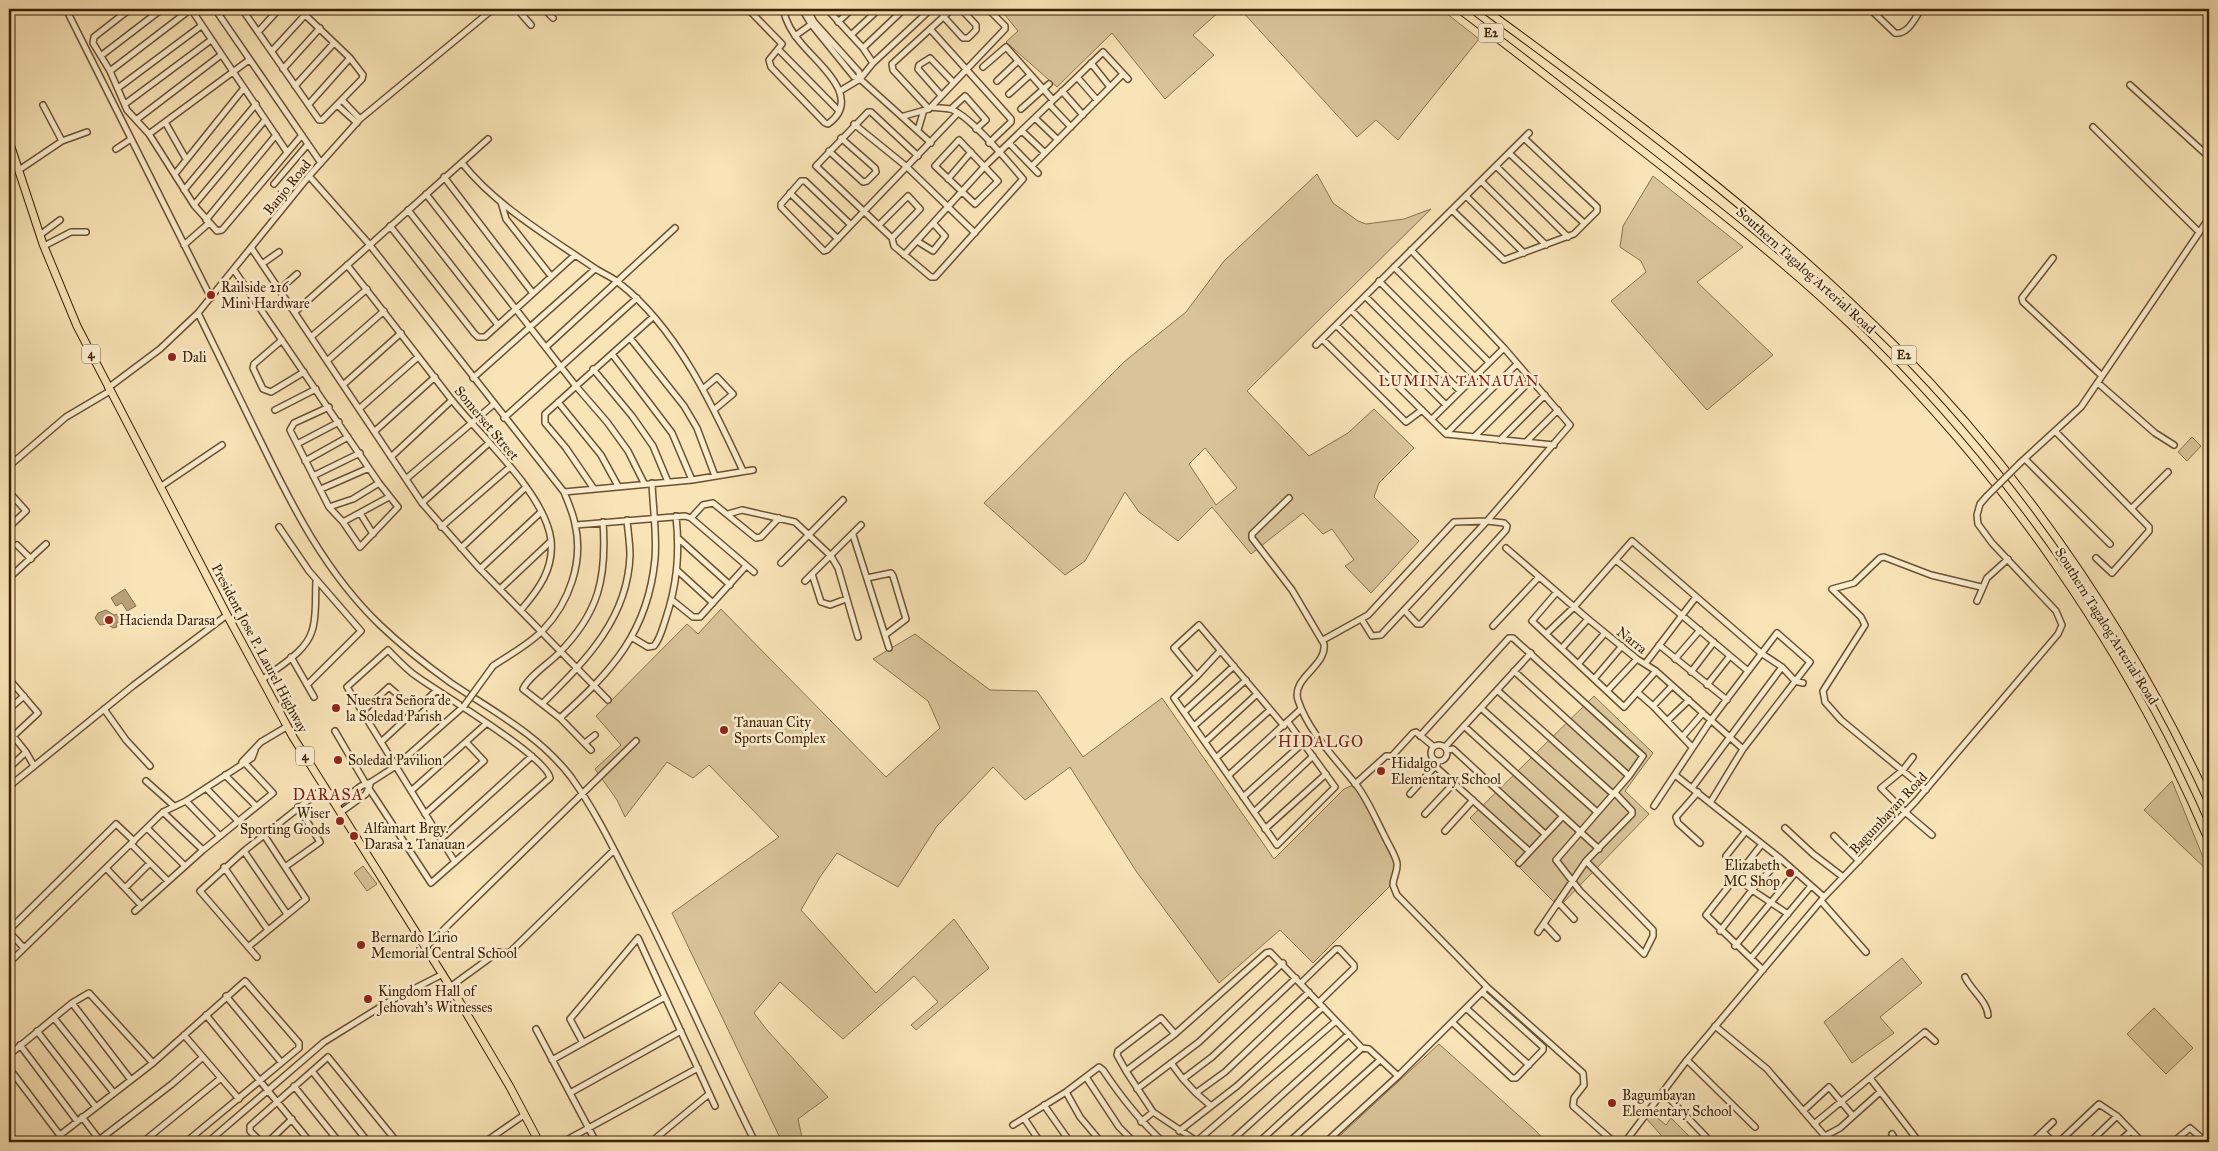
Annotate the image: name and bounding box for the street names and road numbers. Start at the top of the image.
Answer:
road number: E2 [1478,23,1504,42]
street label: Banjo Road [260,156,315,218]
street label: Southern Tagalog Arterial Road [1732,203,1879,337]
road number: 4 [82,344,100,364]
road number: E2 [1892,346,1916,364]
street label: Somerset Street [451,383,523,464]
street label: Southern Tagalog Arterial Road [2051,545,2162,708]
street label: President Jose P. Laurel Highway [207,561,312,737]
street label: Narra [1613,623,1650,658]
road number: 4 [296,746,314,766]
street label: Bagumbayan Road [1846,769,1931,858]

